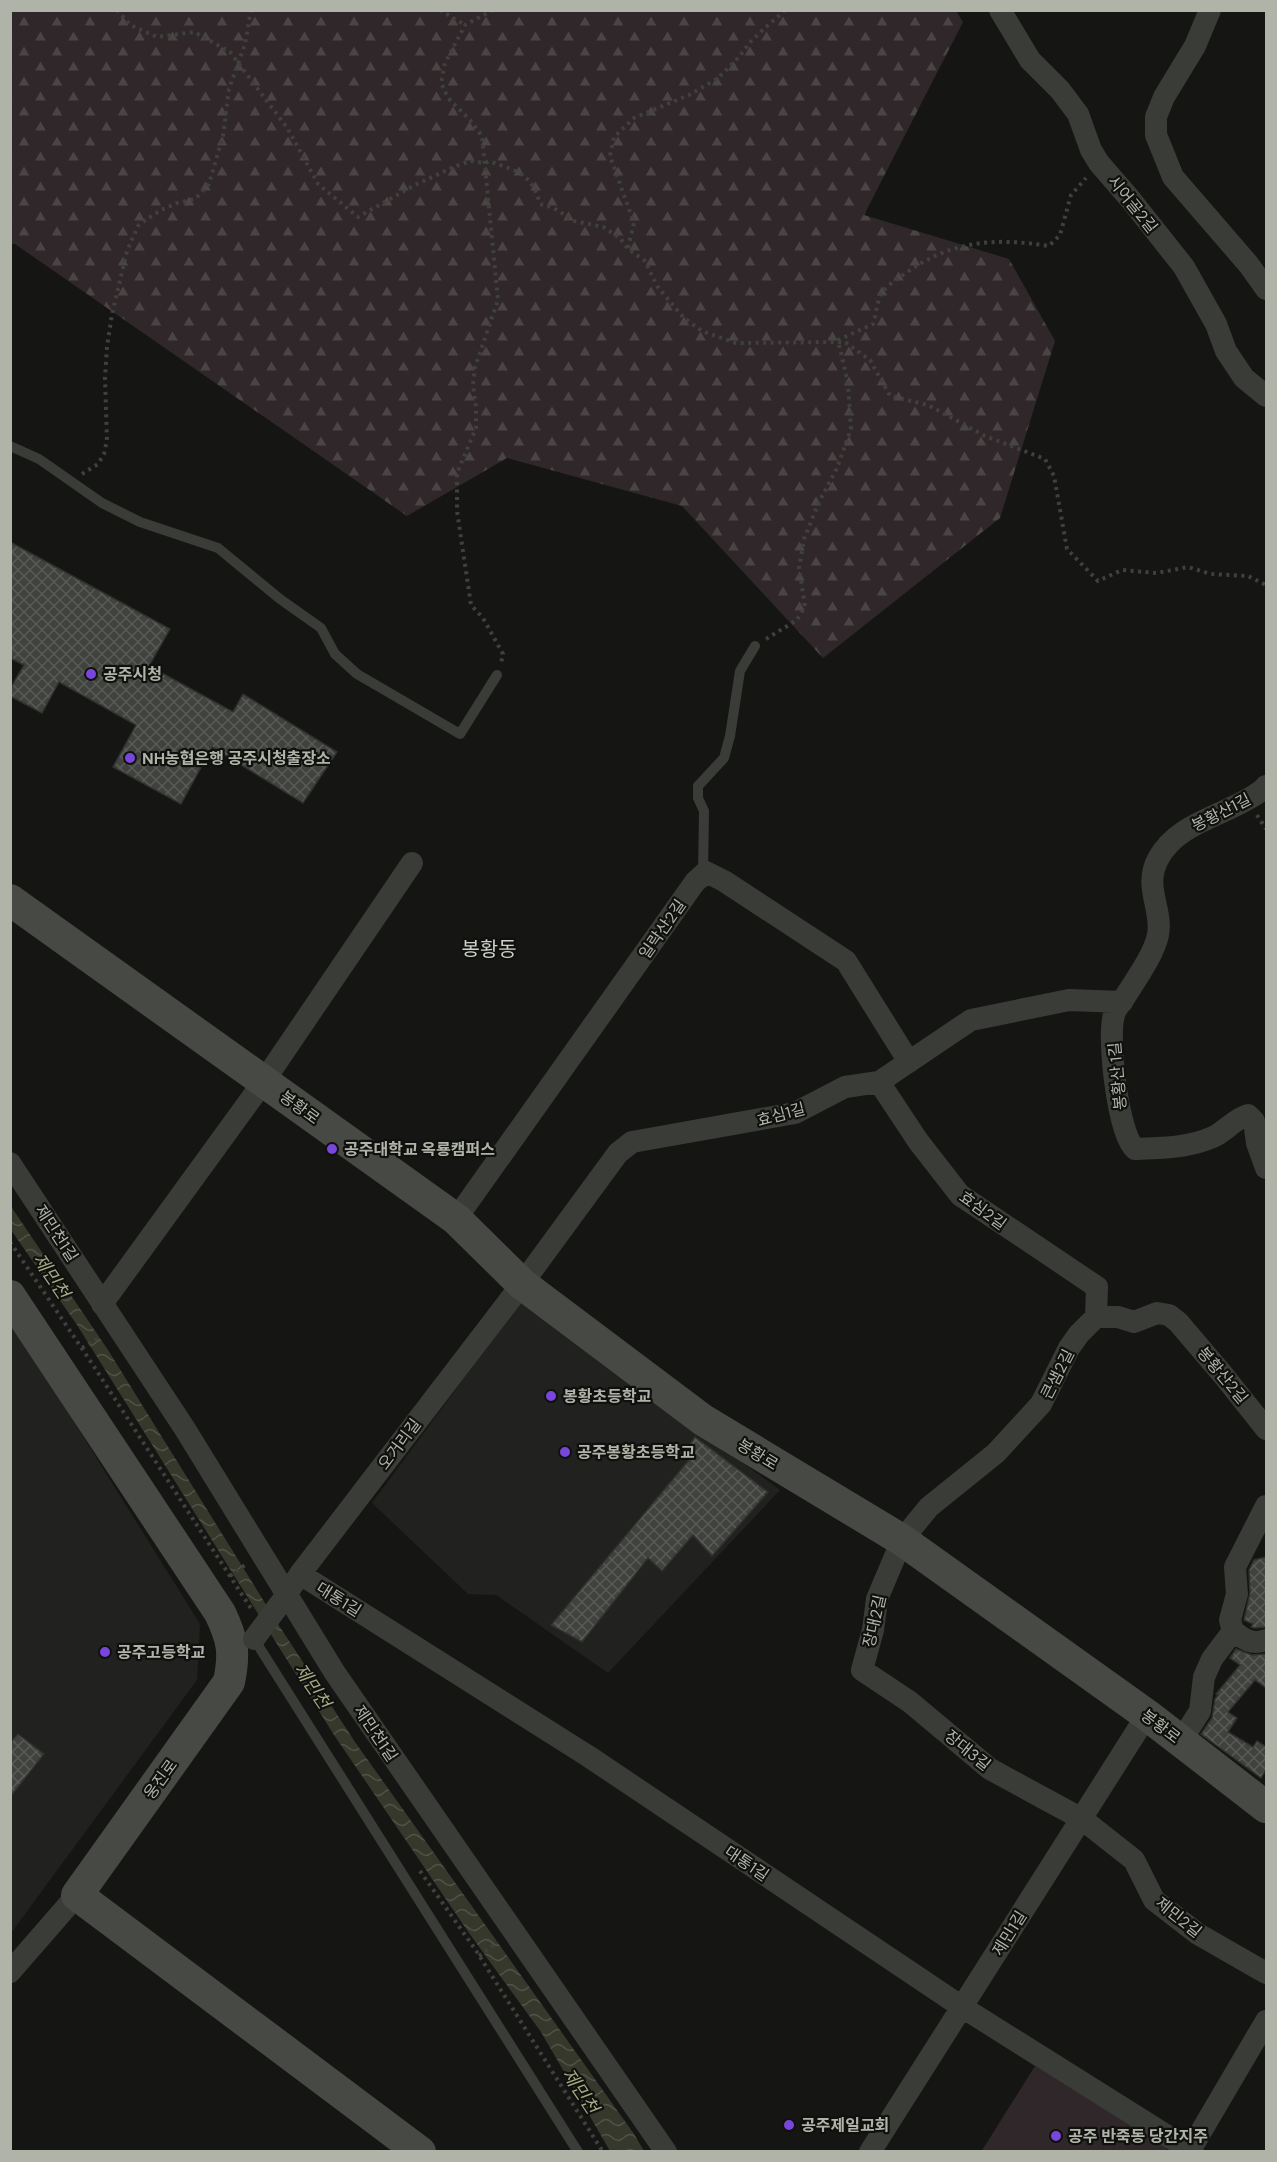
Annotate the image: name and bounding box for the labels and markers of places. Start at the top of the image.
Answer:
place label: 공주시청 [103,664,162,685]
marker: 공주시청 [84,667,98,681]
place label: NH농협은행 공주시청출장소 [142,748,331,769]
marker: NH농협은행 공주시청출장소 [123,751,137,765]
place label: 공주대학교 옥룡캠퍼스 [344,1139,495,1160]
marker: 공주대학교 옥룡캠퍼스 [325,1142,339,1156]
place label: 봉황초등학교 [563,1386,652,1407]
marker: 봉황초등학교 [544,1389,558,1403]
place label: 공주봉황초등학교 [577,1442,695,1463]
marker: 공주봉황초등학교 [558,1445,572,1459]
place label: 공주고등학교 [117,1642,206,1663]
marker: 공주고등학교 [98,1645,112,1659]
place label: 공주제일교회 [801,2115,889,2136]
marker: 공주제일교회 [782,2118,796,2132]
place label: 공주 반죽동 당간지주 [1068,2126,1208,2147]
marker: 공주 반죽동 당간지주 [1049,2129,1063,2143]

